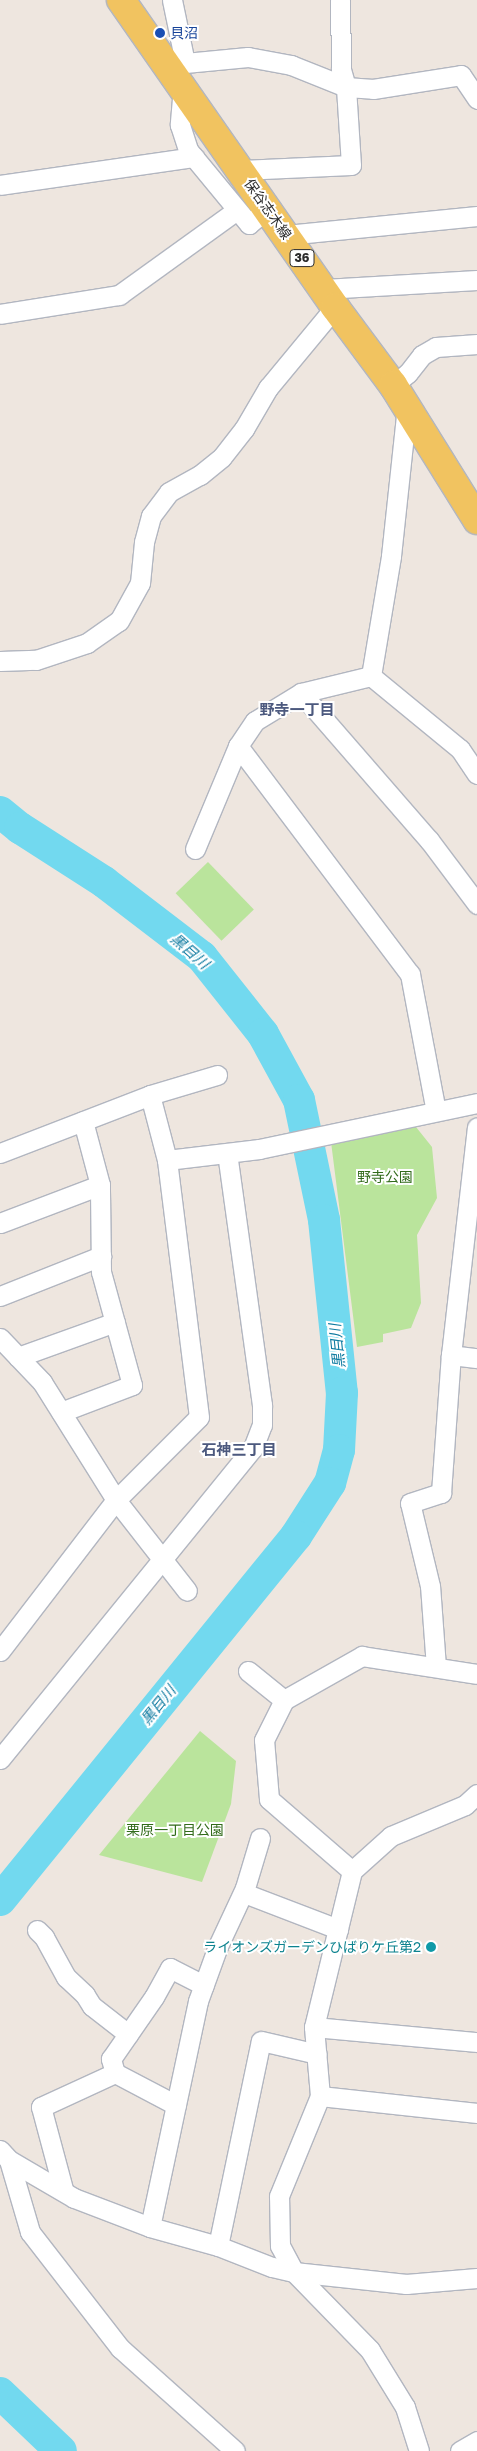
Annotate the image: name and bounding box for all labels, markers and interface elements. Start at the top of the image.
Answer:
place label: 貝沼 [170,25,198,41]
marker: 貝沼 [154,27,166,39]
street label: 保谷志木線 [241,176,295,242]
road number: 36 [290,248,314,268]
district label: 野寺一丁目 [260,701,334,719]
water label: 黒目川 [167,929,213,973]
park label: 野寺公園 [357,1169,413,1185]
water label: 黒目川 [326,1323,348,1369]
district label: 石神三丁目 [202,1441,276,1459]
water label: 黒目川 [137,1682,179,1728]
park label: 栗原一丁目公園 [126,1822,224,1838]
place label: ライオンズガーデンひばりケ丘第2 [203,1939,421,1955]
marker: ライオンズガーデンひばりケ丘第2 [425,1941,437,1953]

